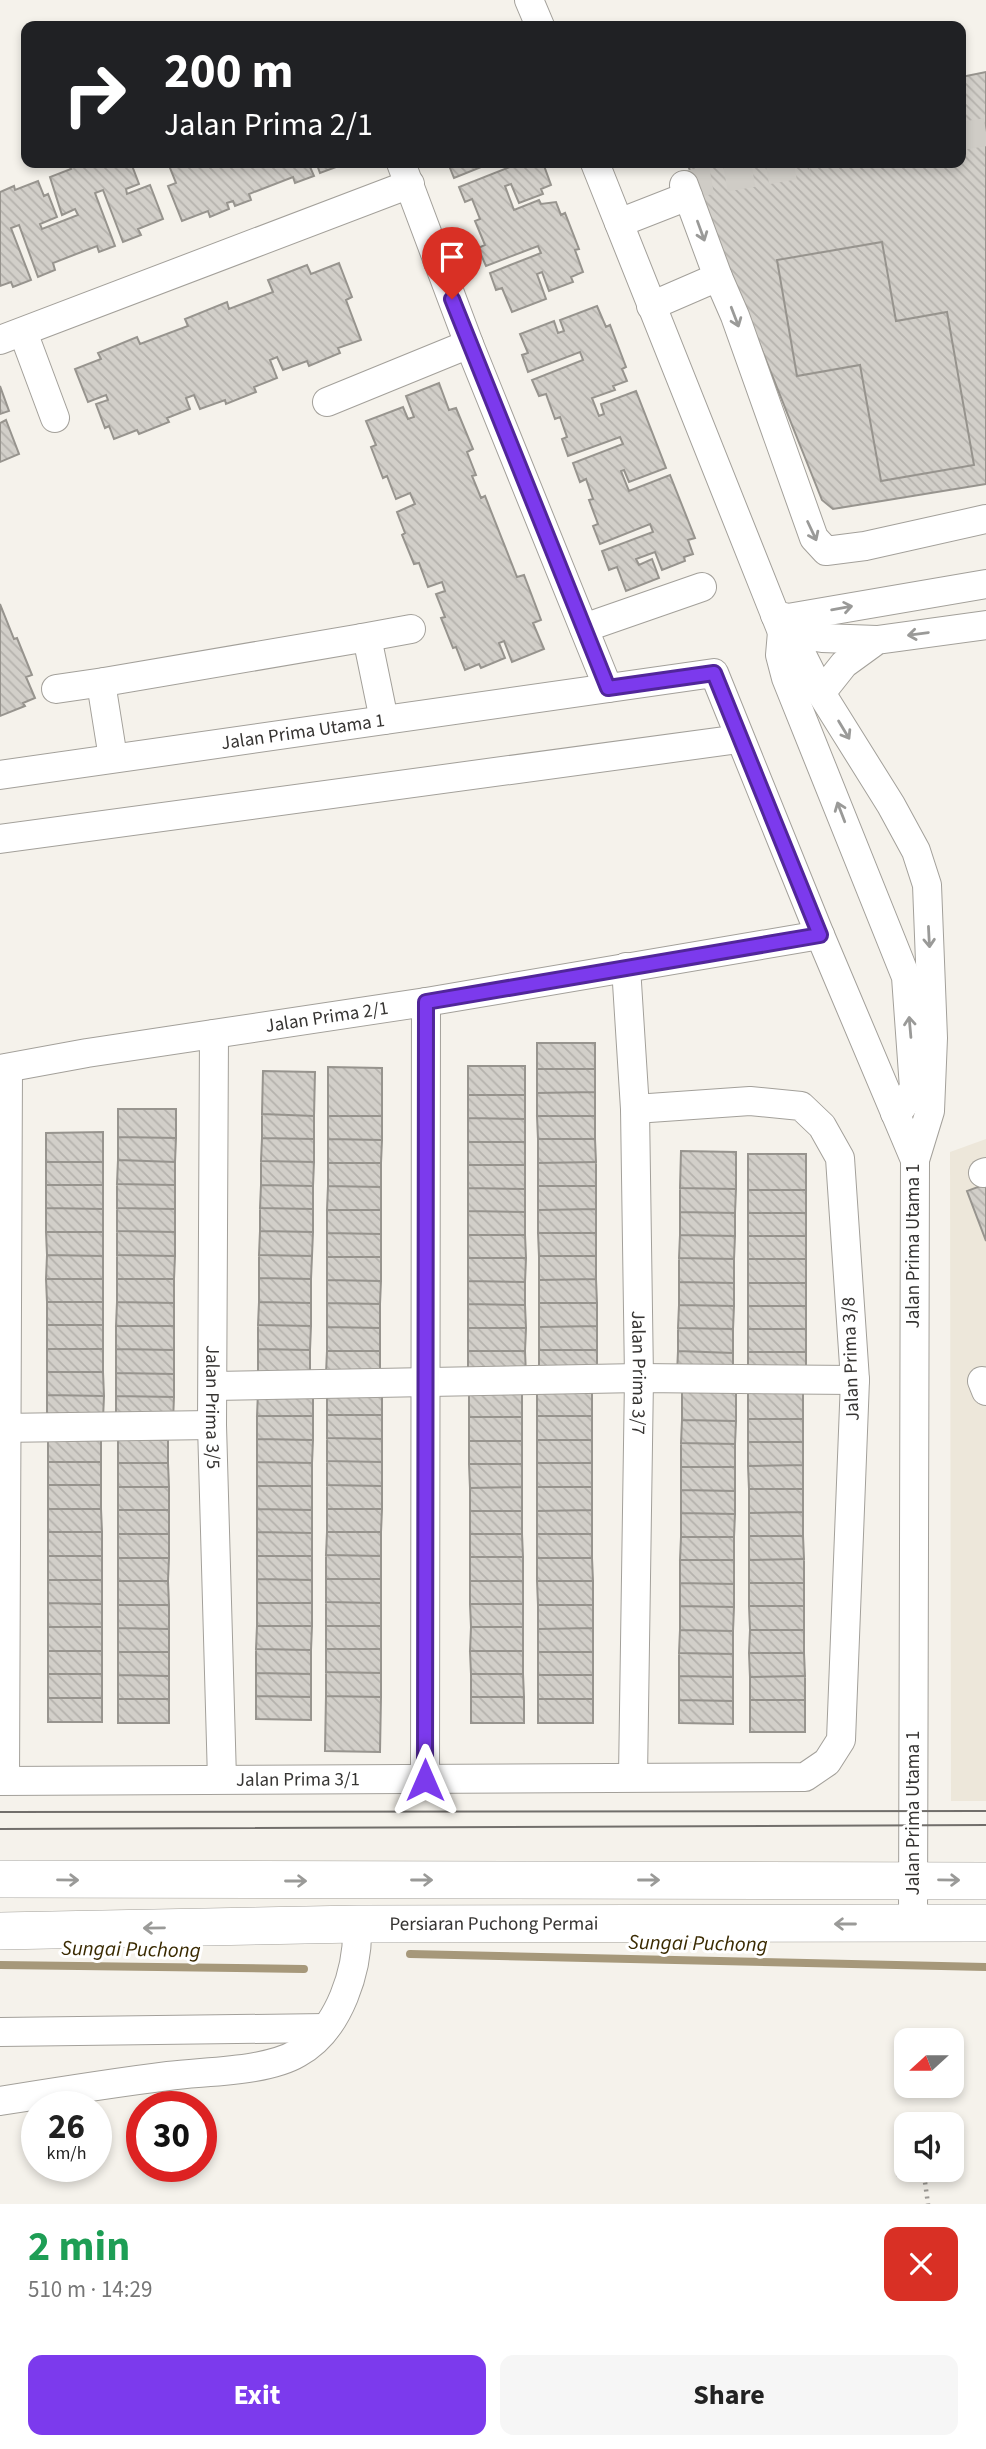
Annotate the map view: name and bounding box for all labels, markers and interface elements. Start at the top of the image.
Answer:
text: 200 m [164,37,293,107]
icon: right [49,49,140,140]
text: Jalan Prima 2/1 [164,102,373,148]
one-way arrow [696,219,708,241]
pin [422,227,482,299]
icon: arrive [433,238,471,276]
one-way arrow [730,306,742,328]
one-way arrow [806,520,819,541]
one-way arrow [830,601,853,614]
one-way arrow [908,628,930,641]
street label: Jalan Prima Utama 1 [219,707,387,757]
one-way arrow [838,720,852,740]
one-way arrow [833,802,846,824]
one-way arrow [922,925,935,948]
street label: Jalan Prima 2/1 [263,994,390,1039]
one-way arrow [903,1017,916,1039]
street label: Jalan Prima Utama 1 [900,1164,927,1328]
street label: Jalan Prima 3/8 [835,1297,867,1421]
street label: Jalan Prima 3/7 [624,1310,653,1435]
street label: Jalan Prima 3/5 [198,1345,227,1469]
street label: Jalan Prima Utama 1 [900,1731,927,1895]
position arrow [388,1743,462,1817]
street label: Jalan Prima 3/1 [236,1766,360,1793]
one-way arrow [56,1873,79,1887]
one-way arrow [410,1873,433,1887]
one-way arrow [638,1873,661,1887]
one-way arrow [284,1874,307,1888]
one-way arrow [937,1874,960,1887]
street label: Persiaran Puchong Permai [389,1910,598,1937]
one-way arrow [834,1917,857,1931]
one-way arrow [143,1921,166,1935]
water label: Sungai Puchong [628,1927,768,1959]
water label: Sungai Puchong [61,1933,201,1965]
north arrow [894,2028,964,2098]
map controls [894,2028,964,2182]
speed limit sign: 30 [126,2091,217,2182]
text: 26 [48,2102,85,2152]
button: sound [894,2112,964,2182]
text: km/h [47,2141,86,2166]
text: 2 min [28,2217,130,2277]
button: close [884,2227,958,2301]
text: 510 m · 14:29 [28,2273,152,2306]
button: Exit [28,2355,486,2435]
button: Share [500,2355,958,2435]

